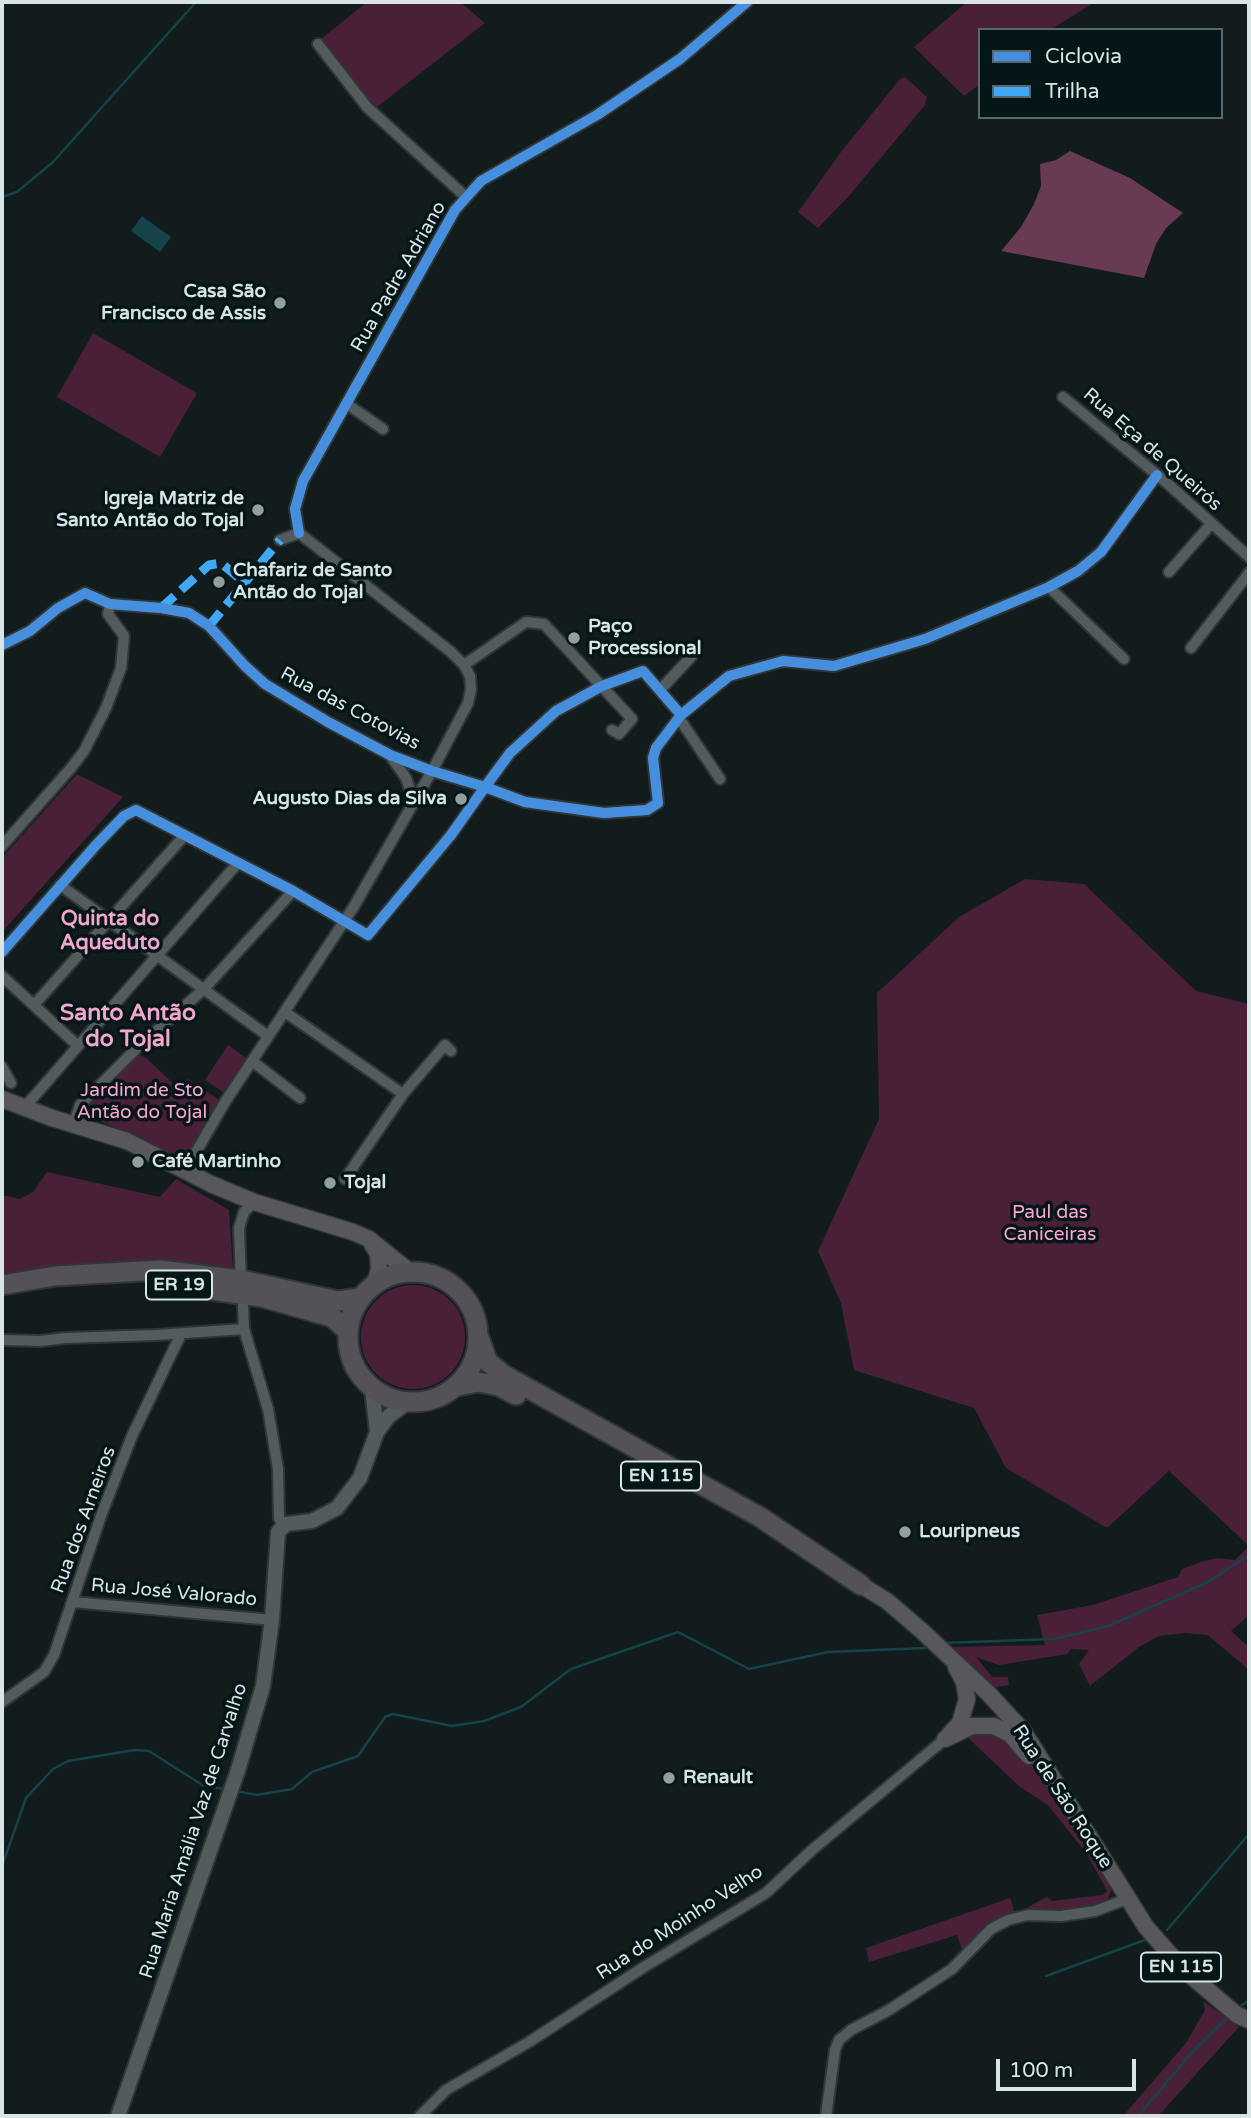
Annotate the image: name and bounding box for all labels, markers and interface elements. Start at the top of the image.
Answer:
legend [978,28,1223,119]
text: Ciclovia [1045,44,1122,69]
text: Trilha [1045,79,1100,104]
street label: Rua Padre Adriano [347,198,451,356]
place label: Casa São Francisco de Assis [101,281,266,325]
marker: Casa São Francisco de Assis [272,295,288,311]
street label: Rua Eça de Queirós [1078,384,1226,516]
place label: Igreja Matriz de Santo Antão do Tojal [56,488,244,532]
marker: Igreja Matriz de Santo Antão do Tojal [250,502,266,518]
place label: Chafariz de Santo Antão do Tojal [233,560,392,604]
marker: Chafariz de Santo Antão do Tojal [211,574,227,590]
place label: Paço Processional [588,616,701,660]
marker: Paço Processional [566,630,582,646]
street label: Rua das Cotovias [276,663,424,755]
place label: Augusto Dias da Silva [253,788,447,810]
marker: Augusto Dias da Silva [453,791,469,807]
district label: Quinta do Aqueduto [60,906,160,956]
district label: Santo Antão do Tojal [60,1000,196,1054]
park label: Jardim de Sto Antão do Tojal [77,1080,207,1124]
place label: Café Martinho [152,1151,281,1173]
marker: Café Martinho [130,1154,146,1170]
place label: Tojal [344,1172,386,1194]
marker: Tojal [322,1175,338,1191]
park label: Paul das Caniceiras [1004,1202,1096,1246]
road number: ER 19 [146,1270,212,1300]
street label: Rua dos Arneiros [47,1444,121,1596]
road number: EN 115 [621,1462,701,1490]
place label: Louripneus [919,1521,1020,1543]
marker: Louripneus [897,1524,913,1540]
street label: Rua José Valorado [90,1574,258,1612]
street label: Rua Maria Amália Vaz de Carvalho [135,1680,253,1982]
street label: Rua de São Roque [1007,1721,1117,1873]
place label: Renault [683,1767,753,1789]
marker: Renault [661,1770,677,1786]
street label: Rua do Moinho Velho [592,1861,768,1985]
road number: EN 115 [1141,1952,1221,1982]
scale bar [999,2044,1139,2088]
text: 100 m [1009,2058,1073,2083]

